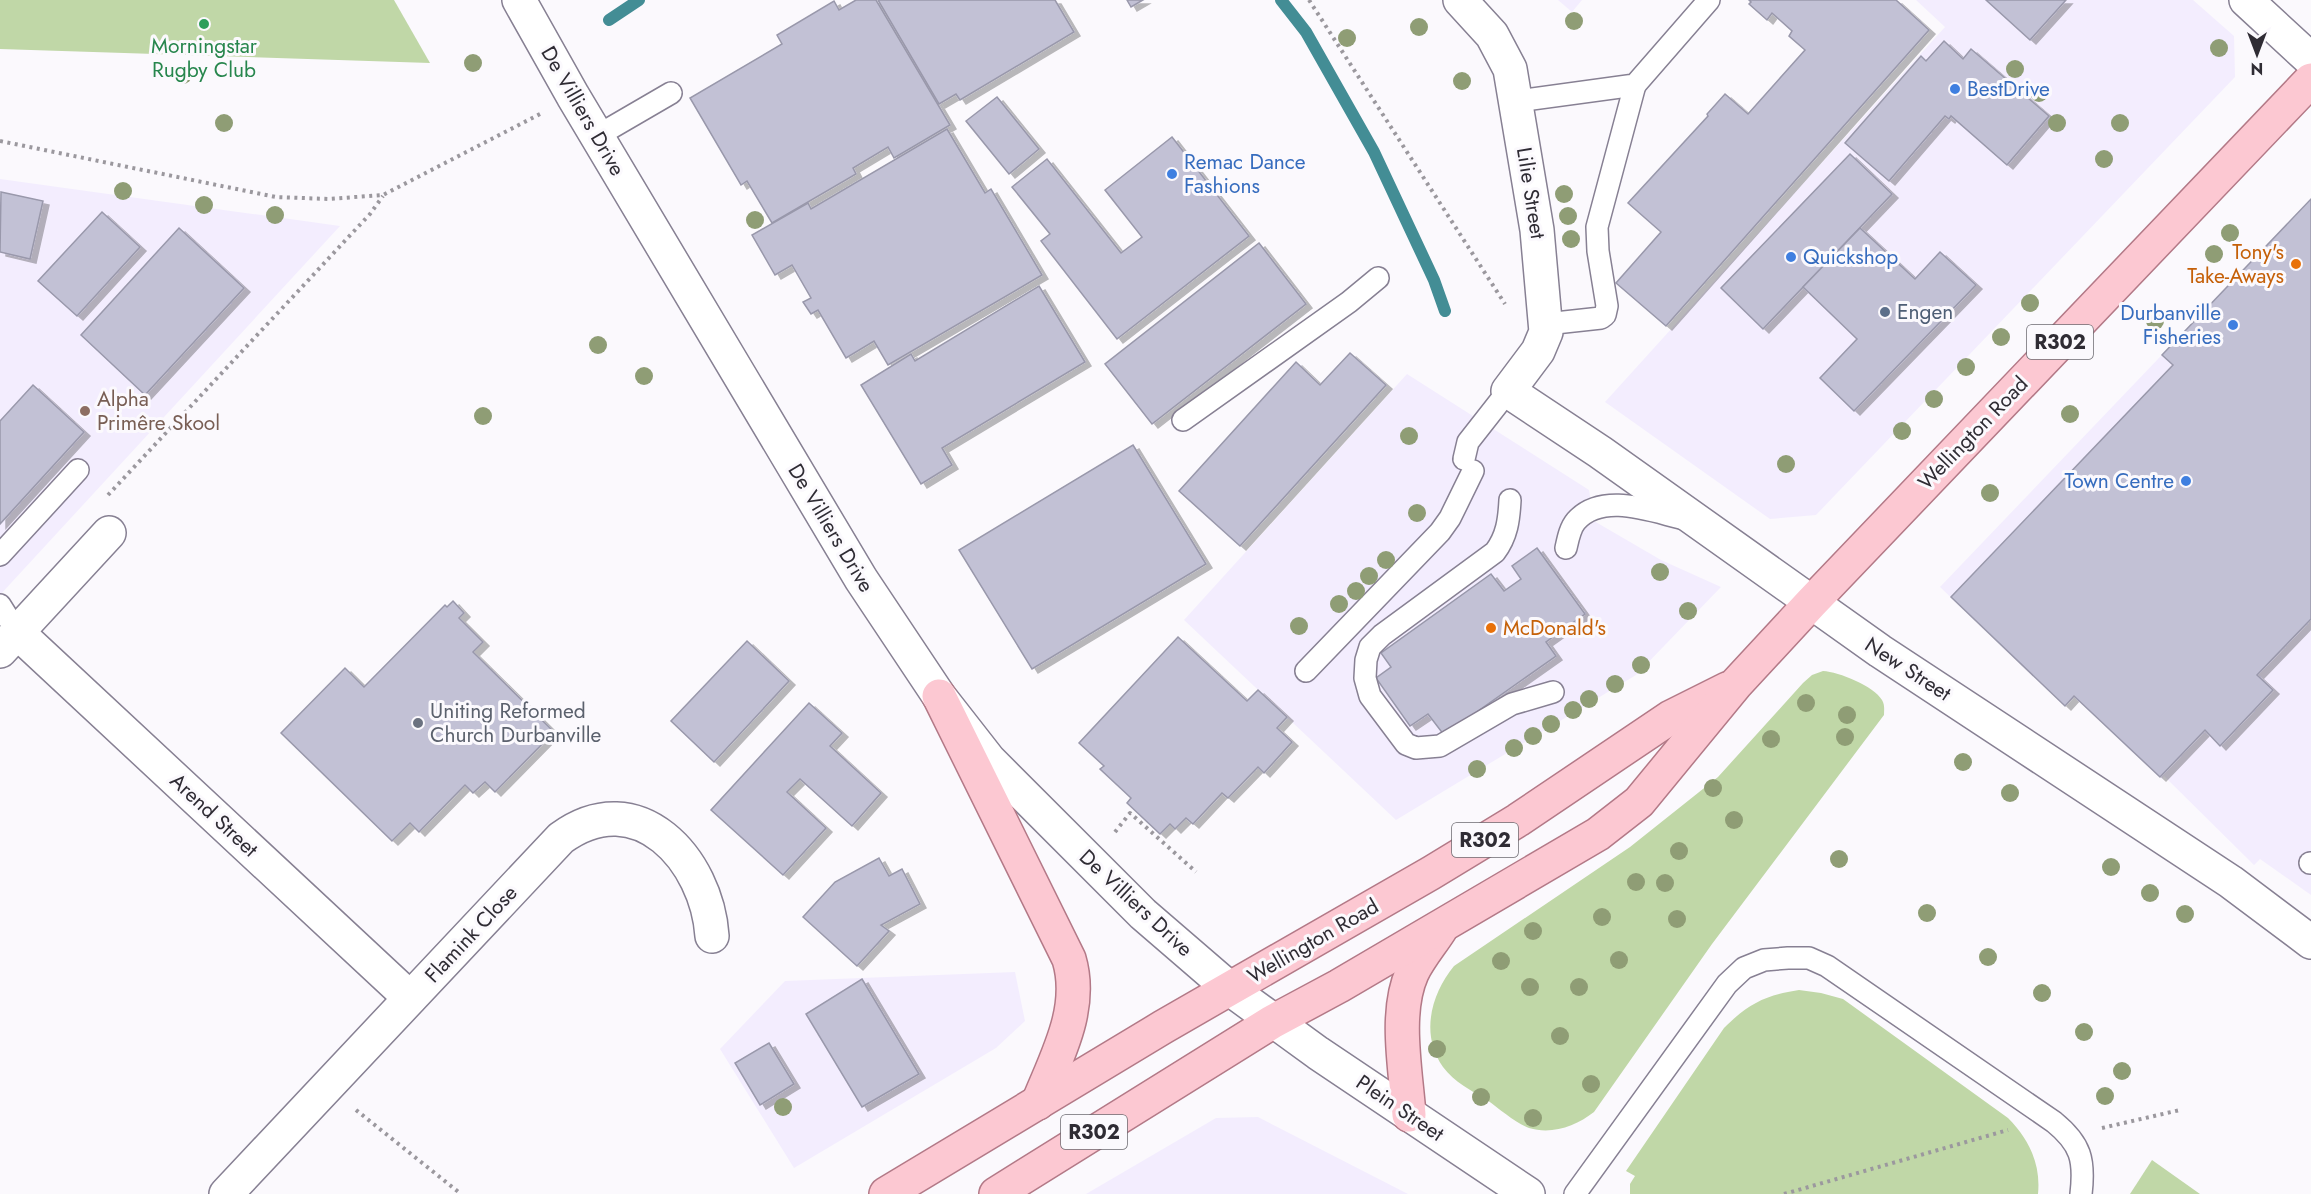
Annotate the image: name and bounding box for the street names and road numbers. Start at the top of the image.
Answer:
street label: De Villiers Drive [534,41,632,182]
street label: Lilie Street [1509,145,1553,241]
road number: R302 [2027,325,2093,359]
street label: Wellington Road [1911,370,2035,496]
street label: De Villiers Drive [781,458,881,598]
street label: New Street [1859,630,1957,708]
street label: Arend Street [163,766,265,864]
road number: R302 [1452,823,1518,857]
street label: De Villiers Drive [1073,842,1199,964]
street label: Flamink Close [418,878,524,989]
street label: Wellington Road [1242,891,1384,991]
street label: Plein Street [1350,1068,1450,1148]
road number: R302 [1061,1115,1127,1149]

